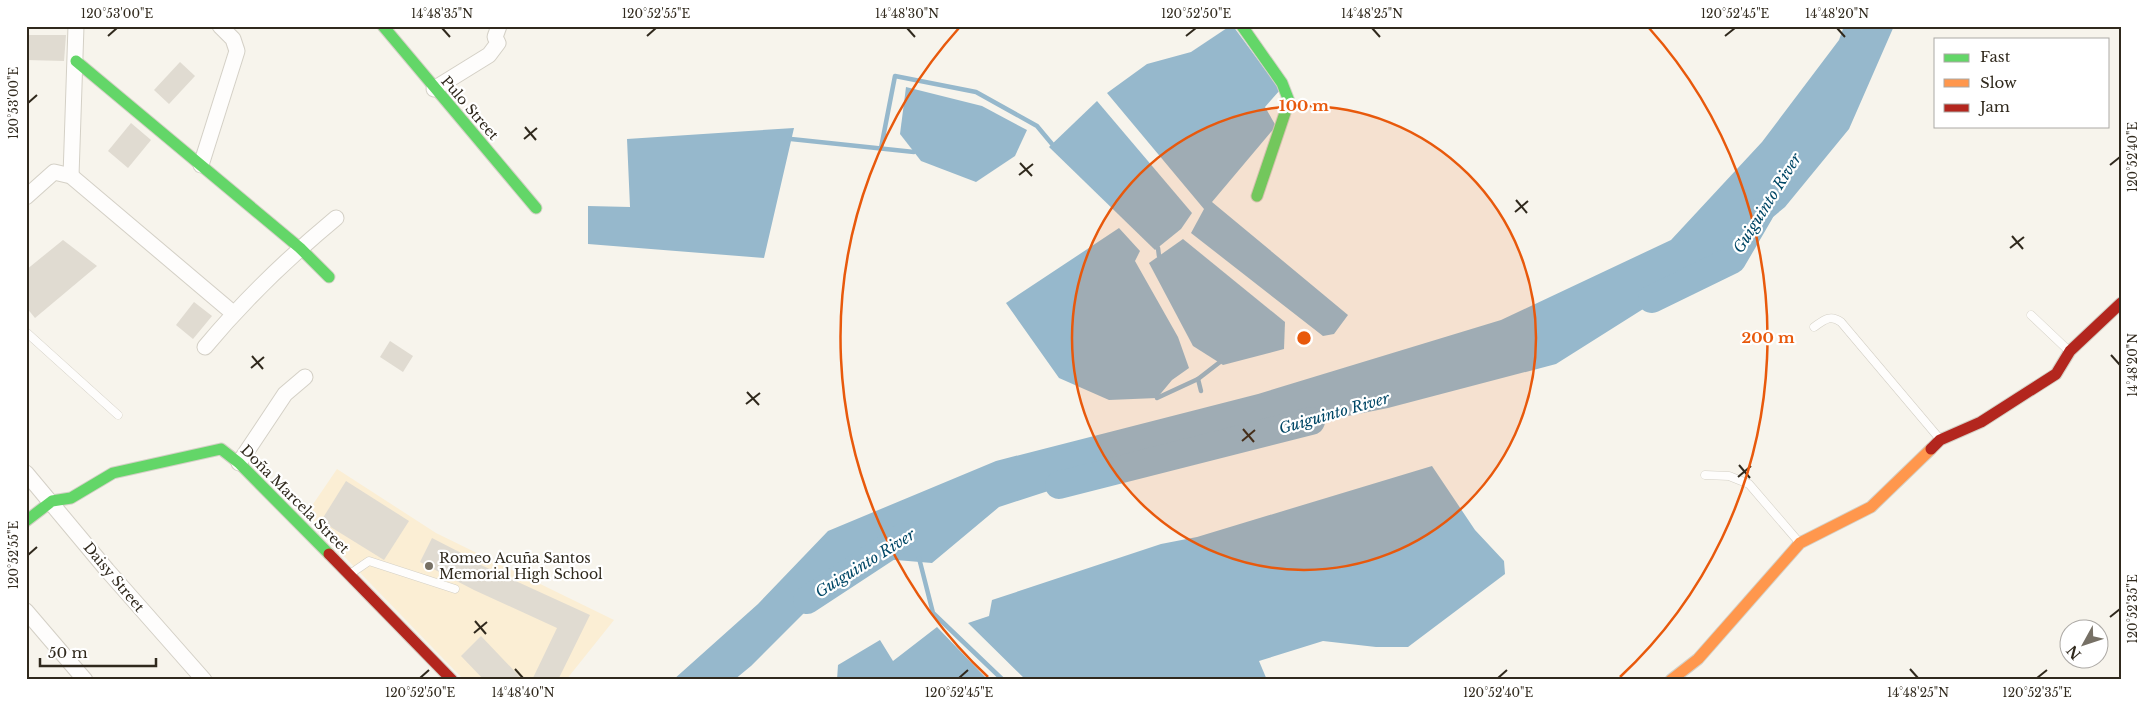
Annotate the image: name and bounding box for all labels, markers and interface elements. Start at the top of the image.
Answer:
text: 120°53'00"E [81,6,153,21]
text: 14°48'35"N [411,6,473,21]
text: 120°52'55"E [622,6,691,21]
text: 14°48'30"N [875,6,939,21]
text: 120°52'50"E [1161,6,1231,21]
text: 14°48'25"N [1341,6,1403,21]
text: 120°52'45"E [1701,6,1770,21]
text: 14°48'20"N [1805,6,1869,21]
legend [1934,38,2110,128]
text: Fast [1980,47,2011,66]
text: 120°53'00"E [6,67,21,139]
street label: Pulo Street [437,72,503,144]
text: Slow [1980,73,2017,92]
text: 100 m [1279,96,1329,115]
text: Jam [1978,97,2010,116]
text: 120°52'40"E [2125,122,2140,192]
water label: Guiguinto River [1729,149,1806,256]
text: 200 m [1742,328,1795,347]
centre of rings [1295,329,1313,347]
text: 14°48'20"N [2125,333,2140,397]
water label: Guiguinto River [1277,388,1393,438]
street label: Doña Marcela Street [237,441,354,558]
text: 120°52'55"E [6,520,21,589]
water label: Guiguinto River [812,524,919,601]
street label: Daisy Street [80,538,149,616]
place label: Romeo Acuña Santos Memorial High School [439,549,603,583]
marker: Romeo Acuña Santos Memorial High School [423,560,435,572]
text: 120°52'35"E [2125,574,2140,644]
north arrow [2060,618,2110,668]
scale bar [40,636,156,668]
text: N [2063,642,2085,663]
text: 50 m [48,643,88,662]
text: 120°52'50"E [385,685,455,700]
text: 14°48'40"N [491,685,555,700]
text: 120°52'45"E [925,685,994,700]
text: 120°52'40"E [1463,685,1533,700]
text: 14°48'25"N [1887,685,1949,700]
text: 120°52'35"E [2002,685,2072,700]

